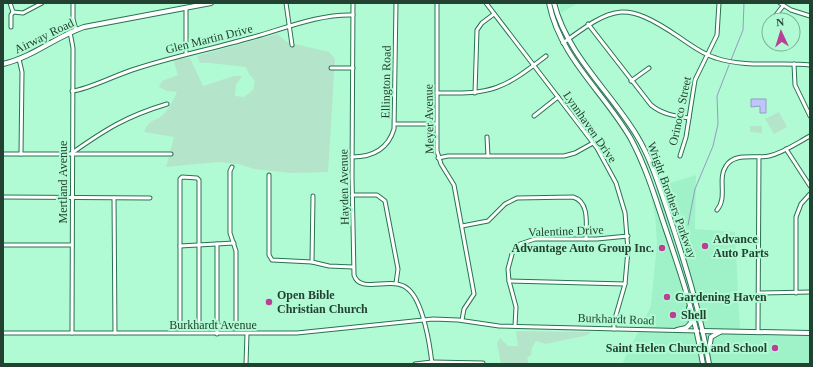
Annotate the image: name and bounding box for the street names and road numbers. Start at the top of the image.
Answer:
street label: Airway Road [12,16,76,56]
street label: Glen Martin Drive [164,21,254,57]
street label: Ellington Road [378,45,394,119]
street label: Orinoco Street [666,75,694,147]
street label: Meyer Avenue [421,84,437,154]
street label: Lynnhaven Drive [560,89,620,165]
street label: Wright Brothers Parkway [644,140,700,260]
street label: Mertland Avenue [56,141,70,223]
street label: Hayden Avenue [336,149,352,225]
street label: Valentine Drive [528,223,604,239]
street label: Burkhardt Road [577,311,655,327]
street label: Burkhardt Avenue [169,318,257,332]

